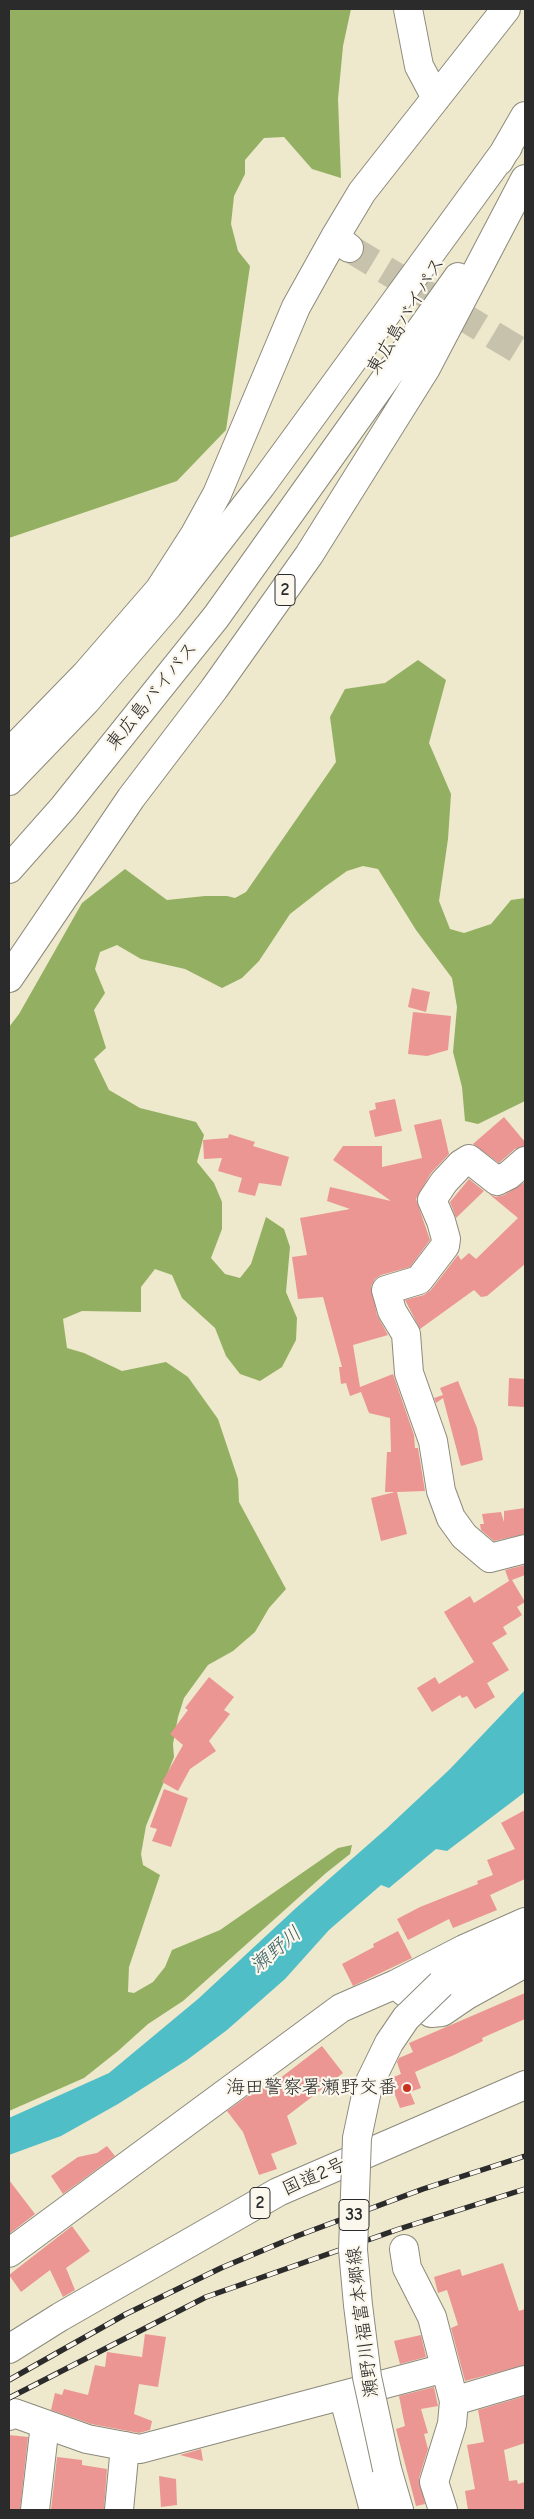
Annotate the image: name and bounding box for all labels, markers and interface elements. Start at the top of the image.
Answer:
street label: 東広島バイパス [362,253,450,379]
road number: 2 [275,574,295,606]
street label: 東広島バイパス [101,637,203,755]
water label: 瀬野川 [245,1922,307,1978]
place label: 海田警察署瀬野交番 [226,2077,397,2099]
marker: 海田警察署瀬野交番 [401,2082,413,2094]
street label: 国道2号 [279,2153,349,2201]
road number: 2 [250,2188,270,2218]
road number: 33 [339,2200,369,2230]
street label: 瀬野川福富本郷線 [342,2245,384,2399]

